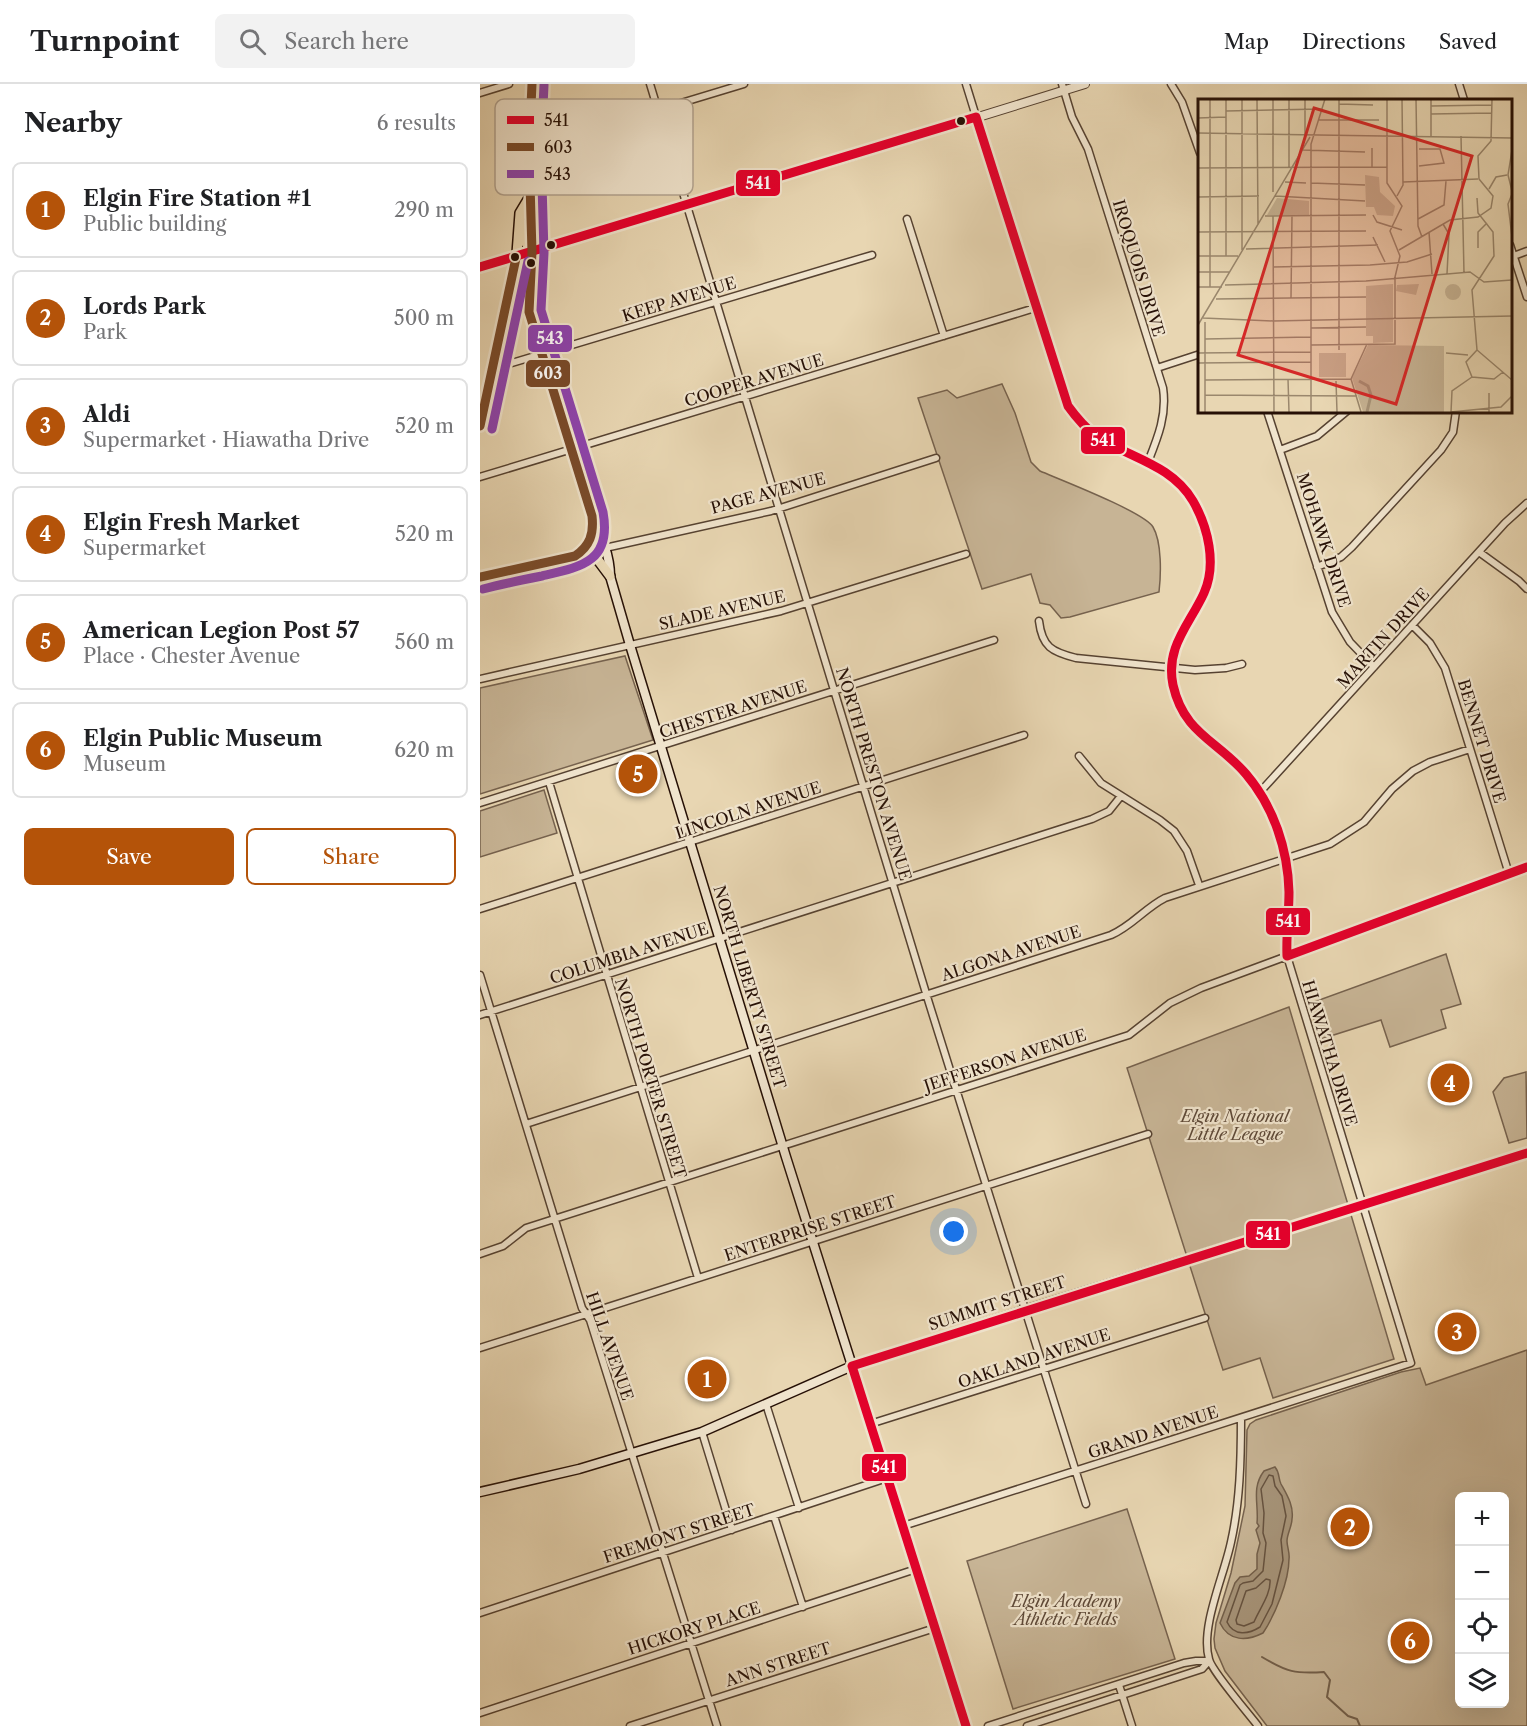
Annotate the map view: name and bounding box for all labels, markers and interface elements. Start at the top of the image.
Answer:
search box [215,14,635,68]
text: Turnpoint [30,24,179,58]
icon: search [236,25,269,58]
text: Search here [284,28,409,55]
text: Map [1224,29,1269,54]
text: Directions [1302,29,1406,54]
text: Saved [1439,29,1497,54]
legend [495,99,693,195]
inset map [1198,99,1512,412]
text: Nearby [24,107,122,139]
text: 541 [544,110,569,130]
text: 6 results [377,111,456,135]
unlabelled marker [955,115,967,127]
text: 603 [544,137,572,157]
text: 543 [544,164,571,184]
line badge: 541 [735,169,781,197]
text: 541 [745,173,772,193]
text: Elgin Fire Station #1 [83,185,311,212]
street label: IROQUOIS DRIVE [1109,197,1169,339]
text: 1 [41,198,50,222]
text: 290 m [394,198,454,222]
text: Public building [83,212,226,236]
unlabelled marker [545,239,557,251]
unlabelled marker [509,251,521,263]
unlabelled marker [525,257,537,269]
street label: KEEP AVENUE [620,272,738,326]
text: Lords Park [83,293,206,320]
text: 2 [40,306,51,330]
text: 500 m [394,306,454,330]
text: Park [83,320,126,344]
line badge: 543 [527,324,573,353]
text: 543 [536,328,564,348]
street label: COOPER AVENUE [682,349,826,411]
line badge: 603 [525,359,571,388]
text: 603 [534,363,562,383]
text: Aldi [83,401,130,428]
text: 3 [40,414,51,438]
text: 520 m [395,414,454,438]
line badge: 541 [1080,426,1126,455]
text: Supermarket · Hiawatha Drive [83,428,369,452]
text: 541 [1090,430,1117,450]
street label: PAGE AVENUE [708,468,828,518]
street label: MOHAWK DRIVE [1293,470,1355,610]
text: Elgin Fresh Market [83,509,300,536]
text: 4 [40,522,51,546]
text: 520 m [395,522,454,546]
text: Supermarket [83,536,206,560]
street label: MARTIN DRIVE [1333,584,1433,692]
street label: SLADE AVENUE [657,586,787,634]
text: American Legion Post 57 [83,617,359,644]
text: 5 [40,630,51,654]
text: 560 m [395,630,454,654]
text: Place · Chester Avenue [83,644,300,668]
street label: NORTH PRESTON AVENUE [832,665,916,883]
street label: CHESTER AVENUE [657,676,809,742]
street label: BENNET DRIVE [1454,677,1510,805]
text: Elgin Public Museum [83,725,322,752]
text: 6 [40,738,51,762]
text: 620 m [394,738,454,762]
text: Museum [83,752,166,776]
pin: 5 [618,752,658,796]
street label: LINCOLN AVENUE [673,777,823,843]
button: Save [24,828,234,885]
button: Share [246,828,456,885]
street label: NORTH LIBERTY STREET [709,883,791,1091]
line badge: 541 [1265,907,1311,936]
text: 541 [1275,911,1302,931]
street label: COLUMBIA AVENUE [547,918,711,988]
street label: ALGONA AVENUE [937,921,1084,985]
street label: NORTH PORTER STREET [611,975,691,1181]
street label: HIAWATHA DRIVE [1298,978,1362,1128]
street label: JEFFERSON AVENUE [918,1024,1089,1097]
pin: 4 [1430,1060,1470,1106]
park label: Elgin National Little League [1179,1106,1291,1144]
street label: ENTERPRISE STREET [722,1191,898,1265]
your location [939,1217,968,1246]
line badge: 541 [1245,1220,1291,1249]
text: 541 [1255,1224,1282,1244]
street label: SUMMIT STREET [926,1271,1068,1335]
street label: HILL AVENUE [582,1289,638,1403]
pin: 3 [1438,1310,1476,1354]
street label: OAKLAND AVENUE [955,1324,1113,1392]
pin: 1 [688,1356,726,1402]
street label: GRAND AVENUE [1085,1401,1221,1463]
line badge: 541 [861,1453,907,1482]
text: 541 [871,1457,898,1477]
map controls [1455,1492,1509,1708]
button: + [1455,1492,1509,1546]
street label: FREMONT STREET [601,1499,758,1567]
pin: 2 [1330,1504,1370,1550]
button: − [1455,1546,1509,1600]
park label: Elgin Academy Athletic Fields [1009,1591,1121,1629]
street label: HICKORY PLACE [625,1597,763,1659]
button: locate [1455,1600,1509,1654]
pin: 6 [1390,1618,1430,1664]
street label: ANN STREET [722,1638,833,1691]
button: layers [1455,1654,1509,1708]

